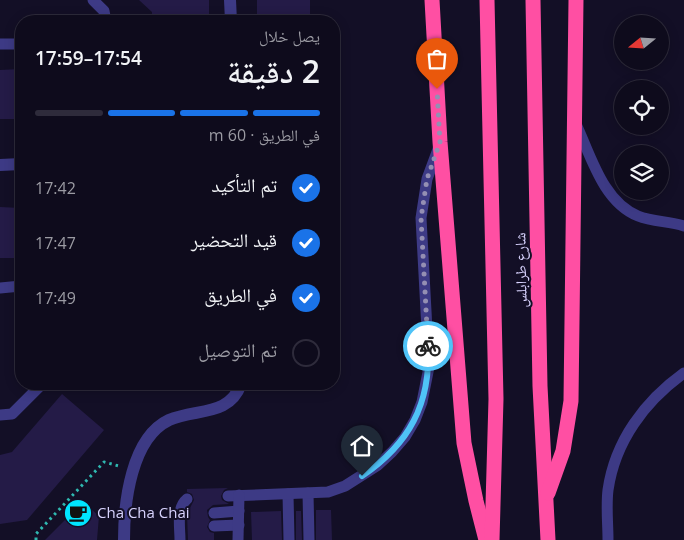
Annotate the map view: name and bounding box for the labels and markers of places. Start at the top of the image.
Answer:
pin [416,38,458,89]
pin [341,425,383,476]
cafe icon: Cha Cha Chai [63,498,93,528]
place label: Cha Cha Chai [97,502,190,522]

